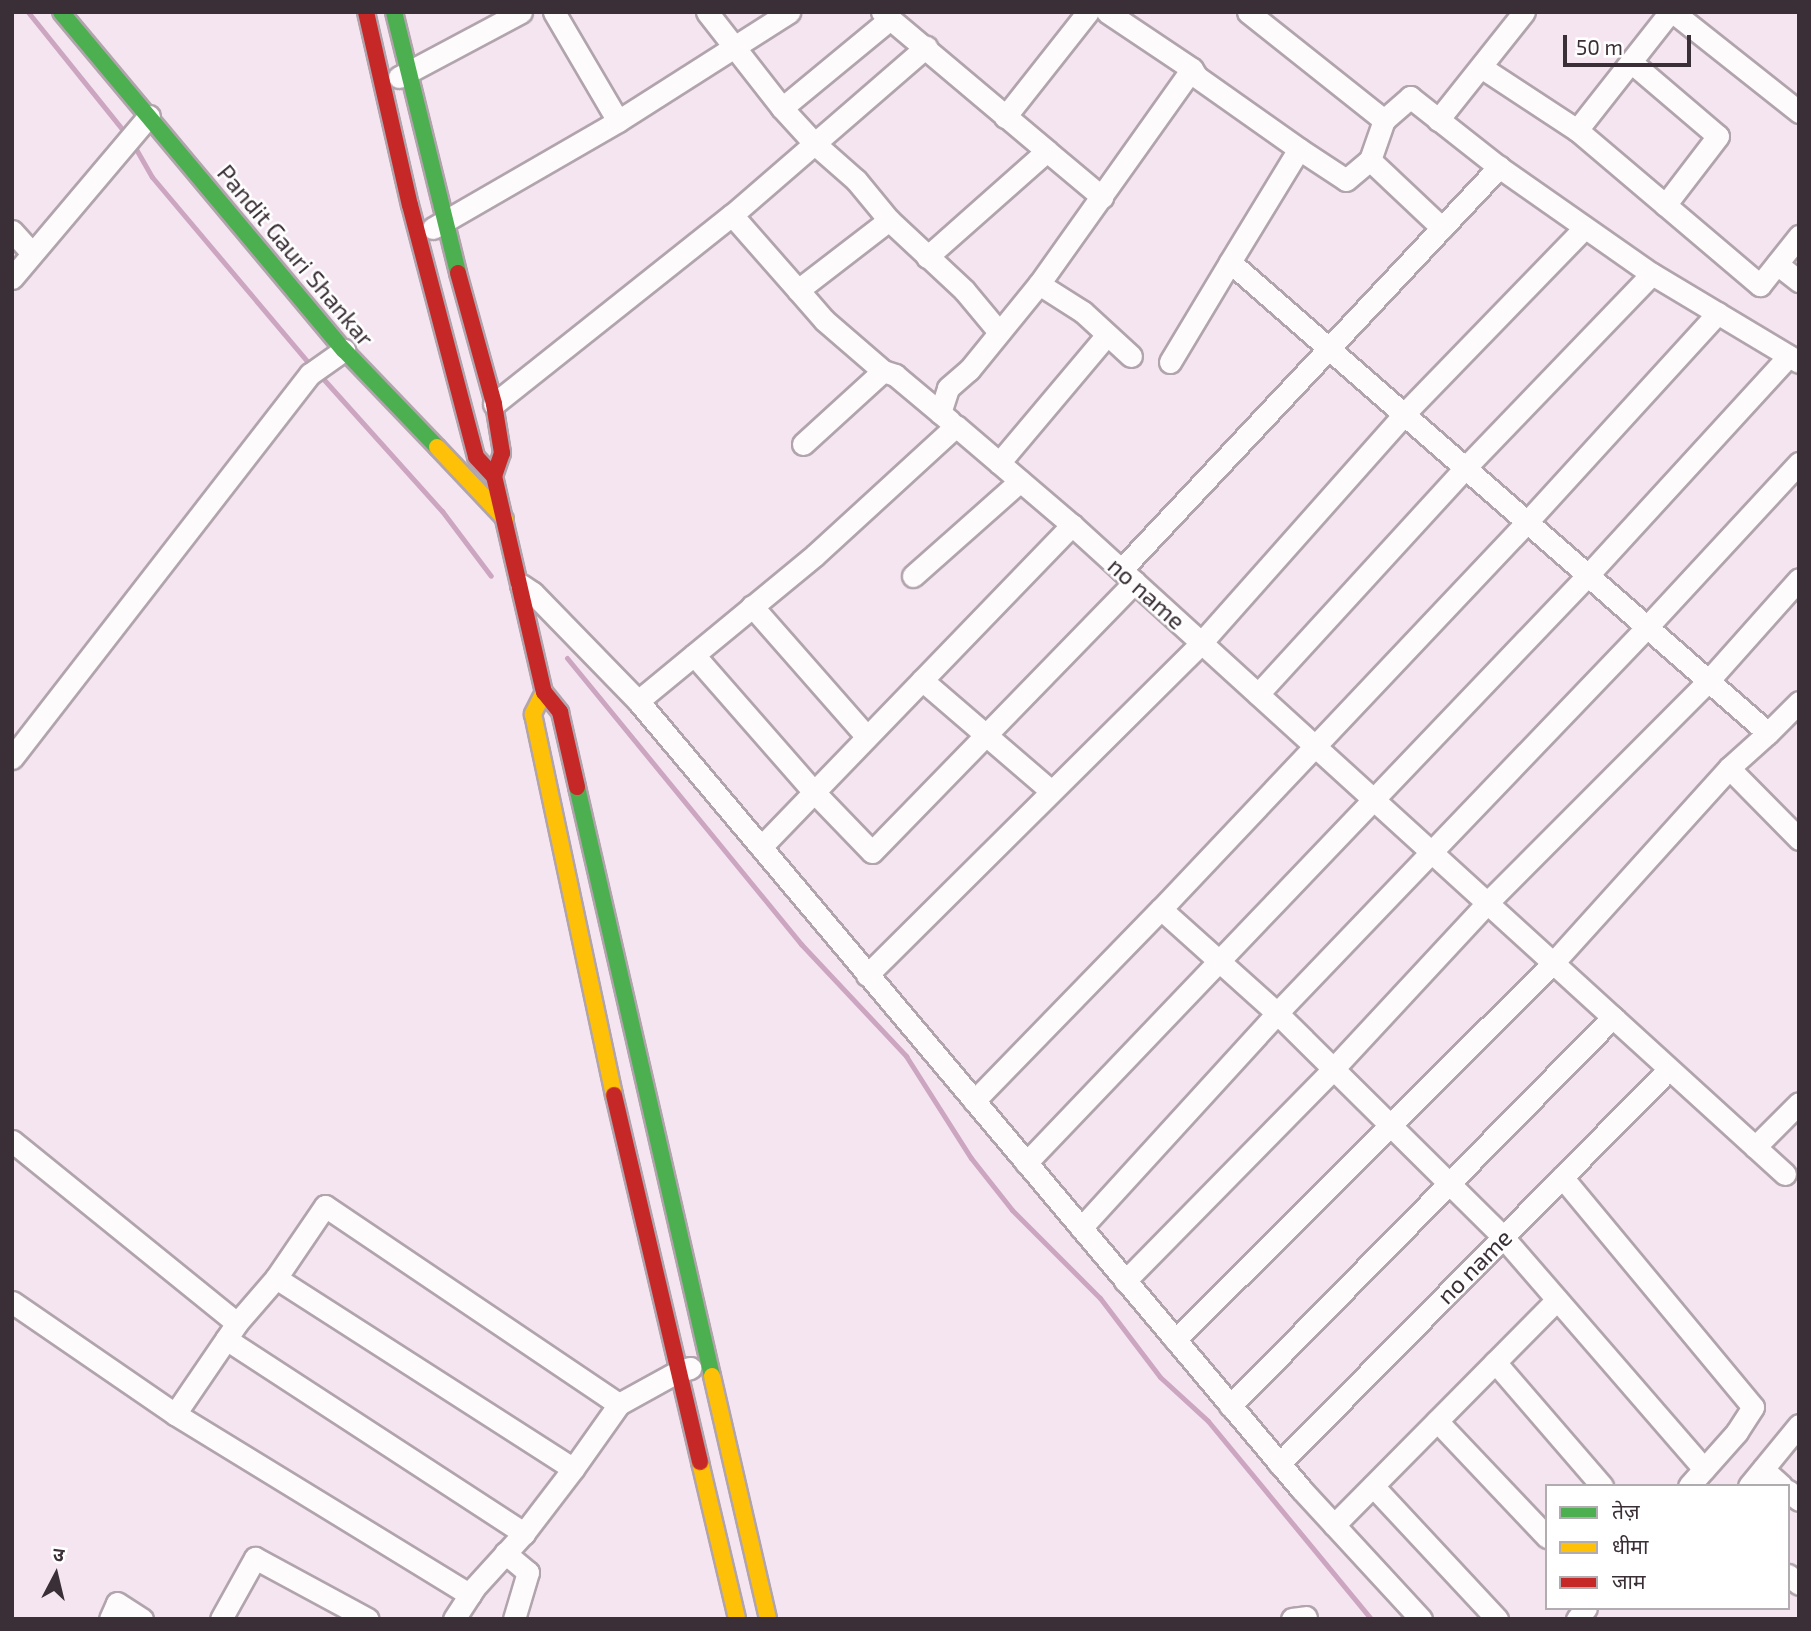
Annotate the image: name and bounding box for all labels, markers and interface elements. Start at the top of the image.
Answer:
scale bar [1566,21,1694,65]
text: 50 m [1576,34,1623,59]
street label: Pandit Gauri Shankar [212,158,380,352]
street label: no name [1102,551,1192,635]
street label: no name [1431,1223,1517,1309]
legend [1545,1484,1790,1610]
text: तेज़ [1612,1498,1640,1523]
text: धीमा [1612,1533,1648,1558]
north arrow [21,1540,91,1610]
text: उ [52,1542,66,1566]
text: जाम [1612,1568,1646,1593]

